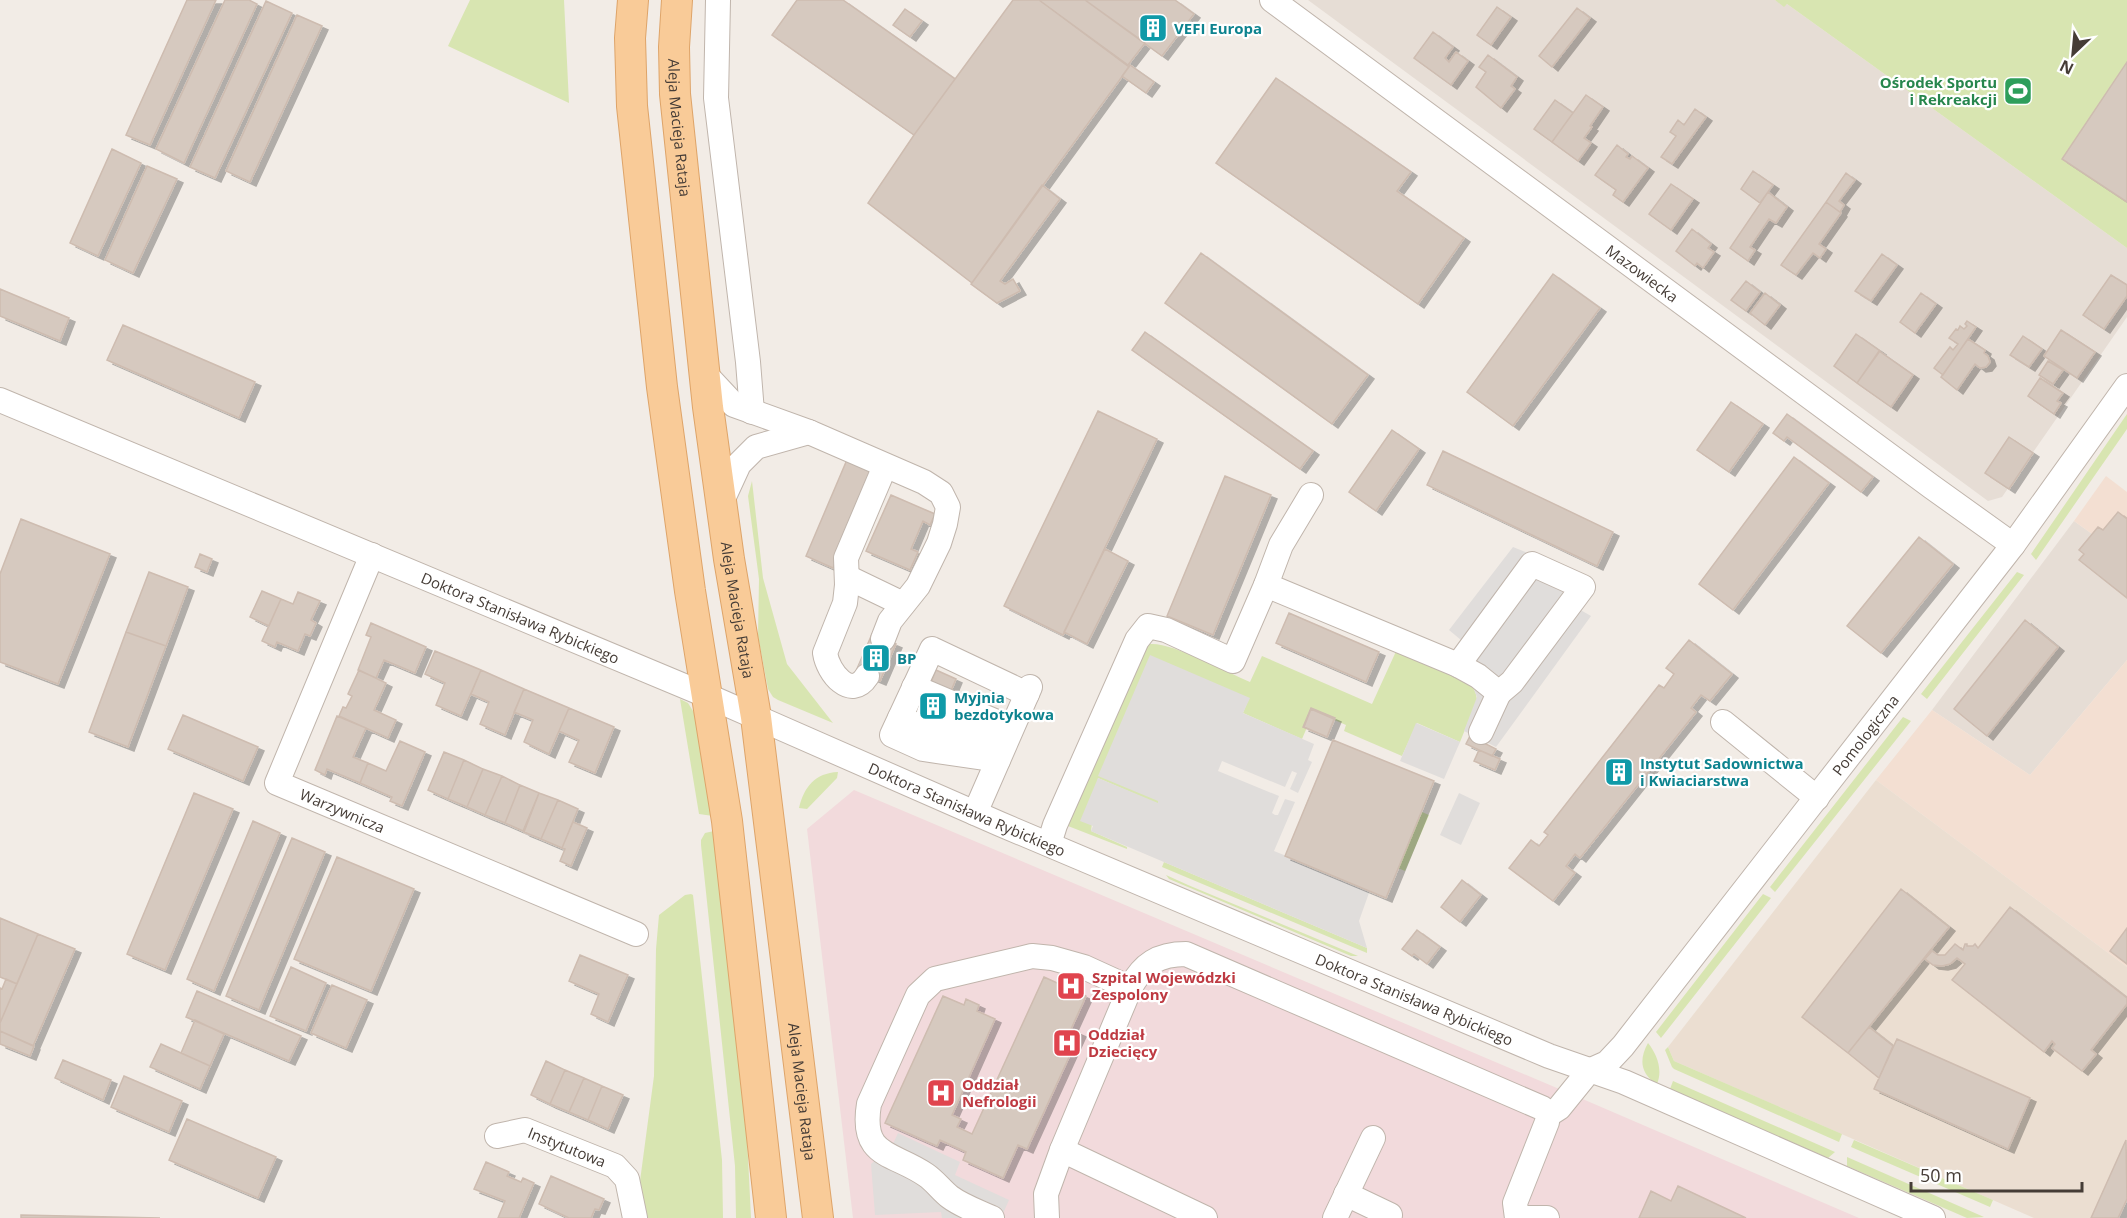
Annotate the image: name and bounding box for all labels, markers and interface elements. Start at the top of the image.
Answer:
building icon: VEFI Europa [1137,12,1169,44]
place label: VEFI Europa [1174,18,1262,38]
north arrow [2043,24,2103,84]
text: N [2056,55,2077,80]
street label: Aleja Macieja Rataja [664,58,696,198]
place label: Ośrodek Sportu i Rekreakcji [1880,72,1997,109]
sports icon: Ośrodek Sportu i Rekreakcji [2002,75,2034,107]
street label: Mazowiecka [1602,240,1682,306]
street label: Aleja Macieja Rataja [717,540,759,680]
street label: Doktora Stanisława Rybickiego [418,567,622,668]
building icon: BP [860,642,892,674]
place label: BP [897,648,917,668]
place label: Myjnia bezdotykowa [954,687,1054,724]
building icon: Myjnia bezdotykowa [917,690,949,722]
street label: Pomologiczna [1827,690,1903,779]
place label: Instytut Sadownictwa i Kwiaciarstwa [1640,753,1804,790]
building icon: Instytut Sadownictwa i Kwiaciarstwa [1603,756,1635,788]
street label: Doktora Stanisława Rybickiego [865,758,1069,861]
street label: Warzywnicza [297,784,388,837]
street label: Doktora Stanisława Rybickiego [1312,948,1516,1050]
place label: Szpital Wojewódzki Zespolony [1092,967,1236,1004]
hospital icon: Szpital Wojewódzki Zespolony [1055,970,1087,1002]
street label: Aleja Macieja Rataja [784,1022,821,1162]
place label: Oddział Dziecięcy [1088,1024,1158,1061]
hospital icon: Oddział Dziecięcy [1051,1027,1083,1059]
place label: Oddział Nefrologii [962,1074,1036,1111]
hospital icon: Oddział Nefrologii [925,1077,957,1109]
street label: Instytutowa [525,1122,609,1171]
scale bar [1911,1155,2082,1193]
text: 50 m [1920,1163,1962,1187]

